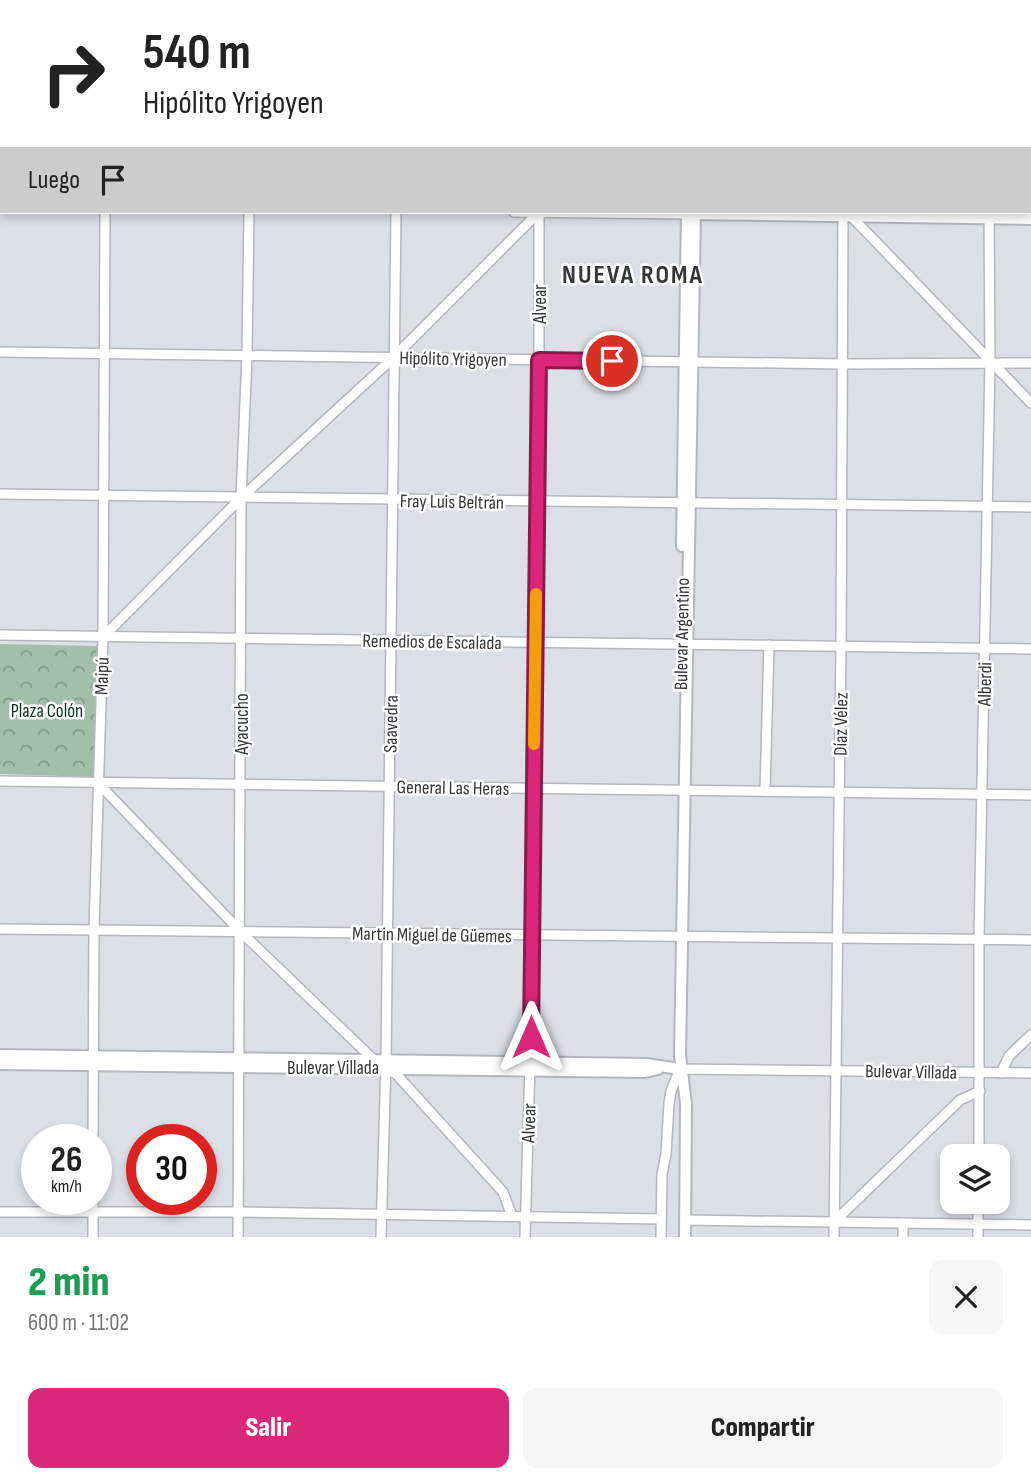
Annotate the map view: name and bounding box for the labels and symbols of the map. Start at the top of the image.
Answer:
district label: NUEVA ROMA [562,260,704,291]
street label: Alvear [529,284,552,325]
pin [582,331,642,391]
street label: Hipólito Yrigoyen [399,347,507,372]
street label: Fray Luis Beltrán [400,490,504,515]
street label: Bulevar Argentino [670,578,695,690]
street label: Remedios de Escalada [362,630,502,655]
street label: Maipú [90,657,115,695]
street label: Alberdi [974,662,997,707]
street label: Díaz Vélez [829,692,854,756]
street label: Ayacucho [231,693,254,756]
street label: Saavedra [379,695,404,753]
park label: Plaza Colón [11,700,83,723]
street label: General Las Heras [396,776,510,801]
street label: Martin Miguel de Güemes [352,923,512,948]
position arrow [494,1000,568,1074]
street label: Bulevar Villada [287,1057,379,1080]
street label: Bulevar Villada [865,1060,957,1085]
street label: Alvear [517,1102,542,1144]
speed limit sign: 30 [126,1124,217,1215]

